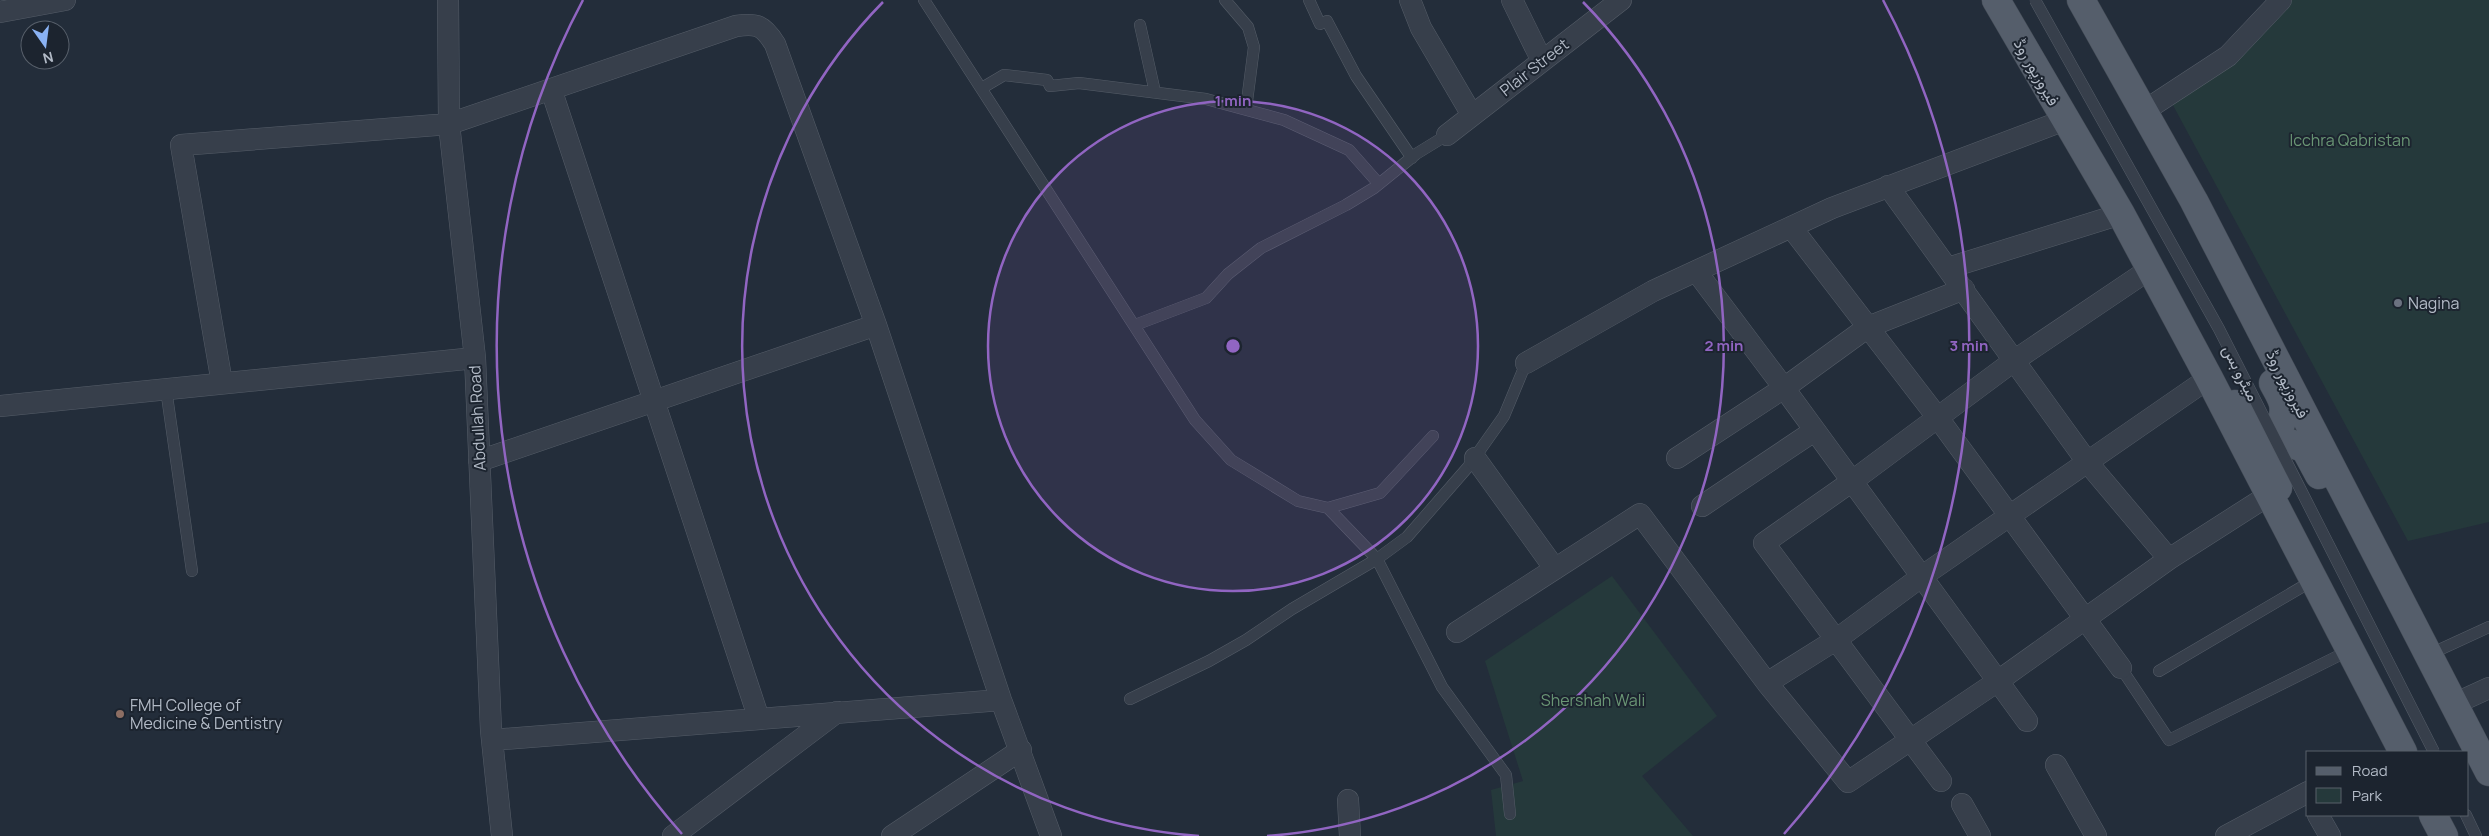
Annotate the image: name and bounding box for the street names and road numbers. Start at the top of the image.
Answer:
street label: Plair Street [1495,33,1573,101]
street label: فیروزپور روڈ [2008,35,2065,110]
street label: میٹرو بس [2217,341,2265,405]
street label: فیروزپور روڈ [2261,346,2315,422]
street label: Abdullah Road [463,365,491,471]

